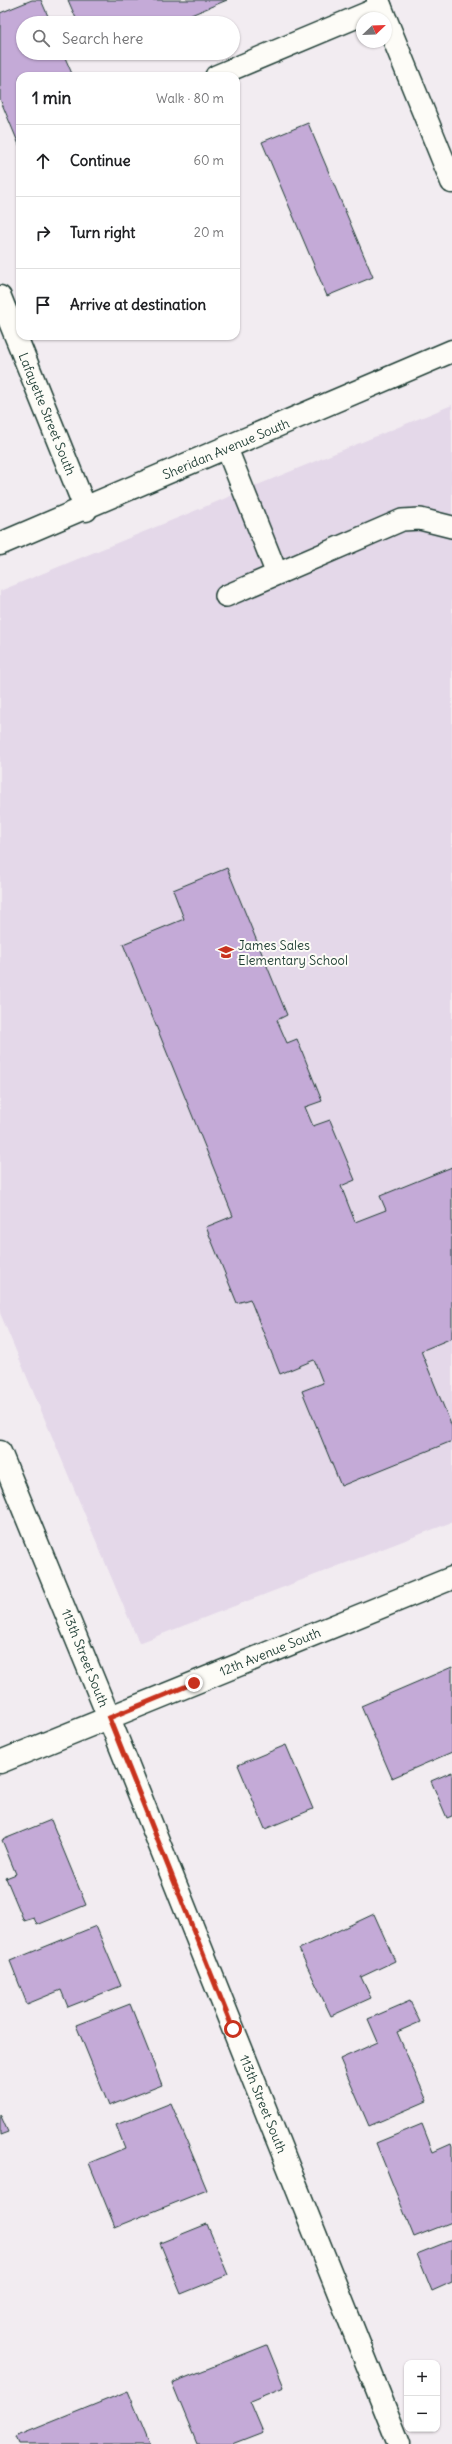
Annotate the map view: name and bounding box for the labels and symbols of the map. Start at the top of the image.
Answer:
north arrow [356,12,392,48]
street label: Lafayette Street South [15,350,80,478]
street label: Sheridan Avenue South [160,414,293,483]
place label: James Sales Elementary School [238,937,348,969]
school or university icon: James Sales Elementary School [217,943,235,961]
street label: 113th Street South [58,1606,113,1710]
street label: 12th Avenue South [217,1624,324,1680]
route end [185,1674,203,1692]
route start [224,2020,242,2038]
street label: 113th Street South [236,2052,291,2156]

